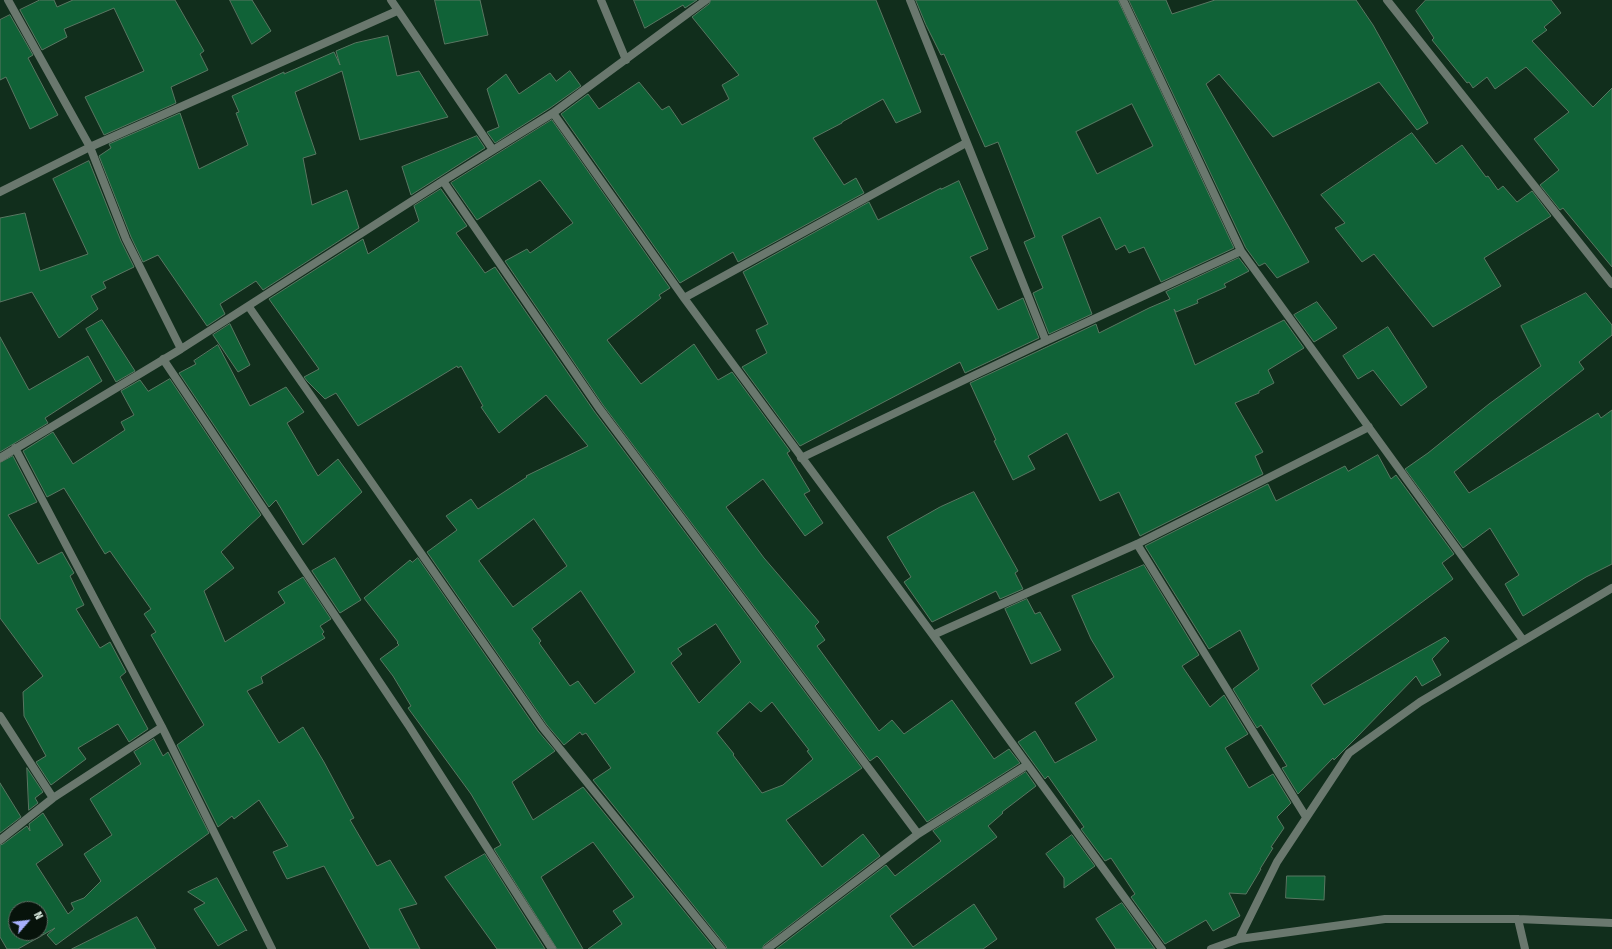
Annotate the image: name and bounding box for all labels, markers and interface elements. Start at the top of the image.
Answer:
north arrow [8,901,48,941]
text: N [31,910,45,922]

